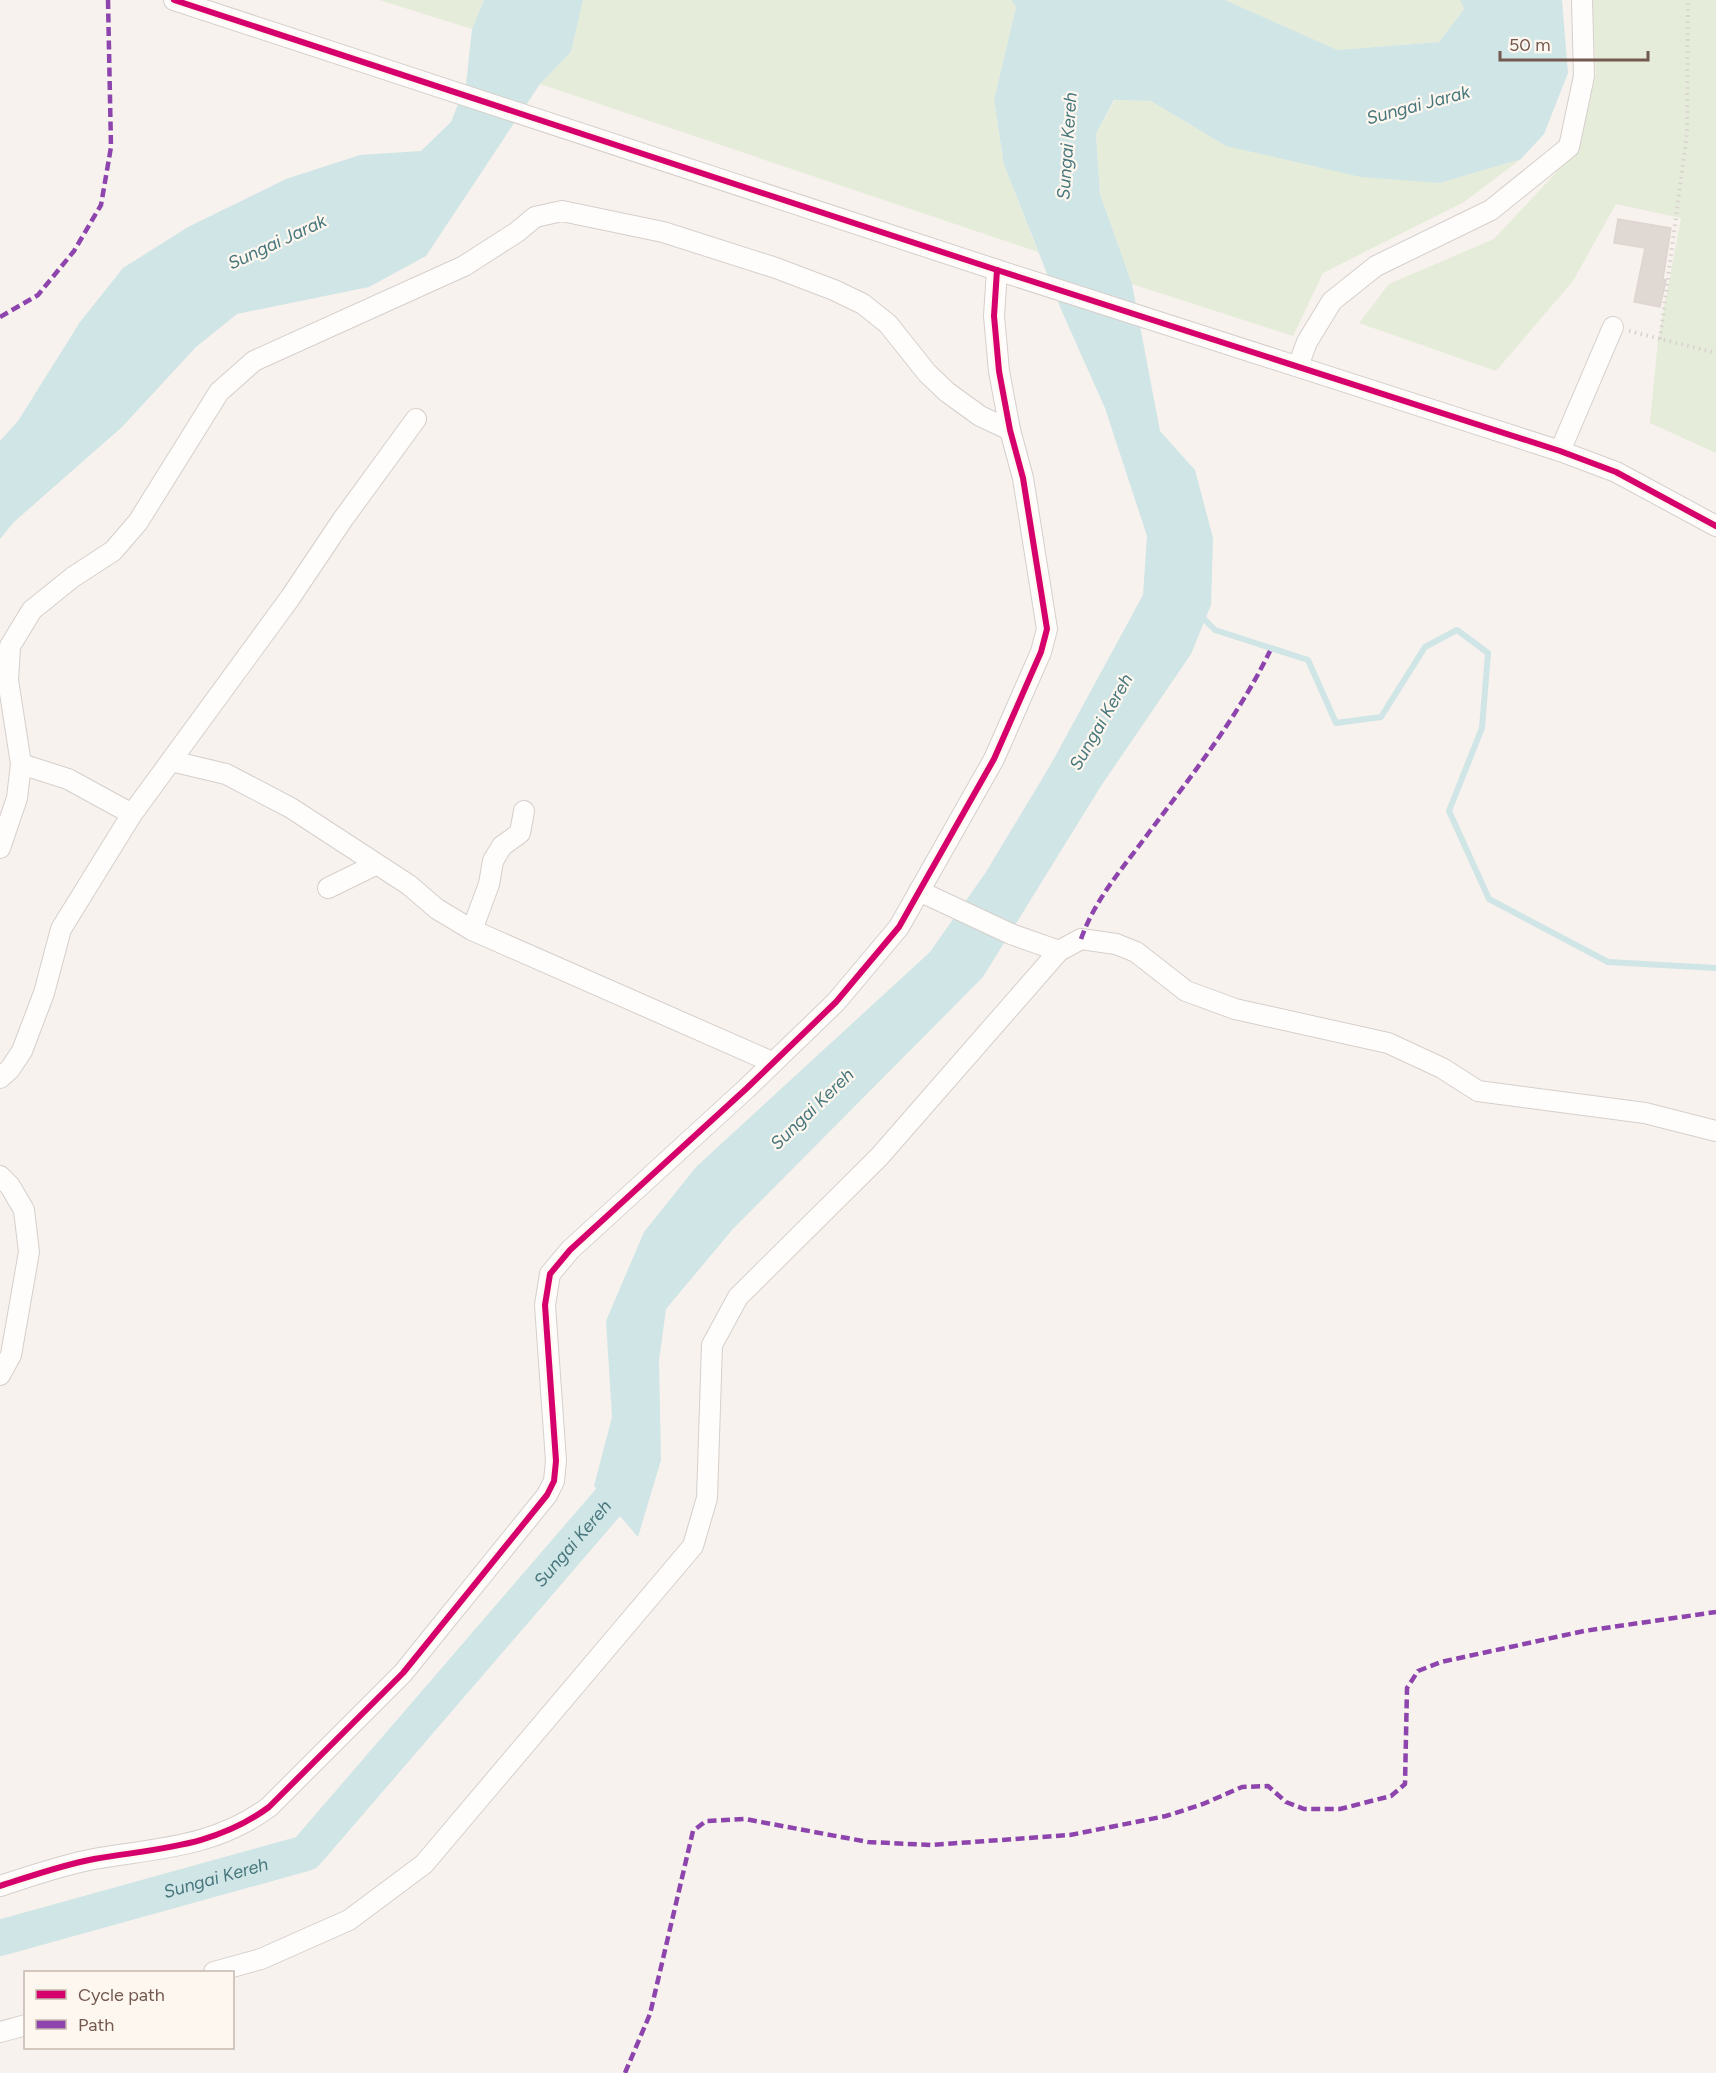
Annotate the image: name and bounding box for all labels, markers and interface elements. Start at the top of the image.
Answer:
scale bar [1500,24,1648,62]
text: 50 m [1509,34,1551,56]
water label: Sungai Jarak [1364,80,1473,129]
water label: Sungai Kereh [1052,92,1082,200]
water label: Sungai Jarak [224,209,331,274]
water label: Sungai Kereh [1065,670,1137,774]
water label: Sungai Kereh [766,1064,858,1154]
water label: Sungai Kereh [529,1496,616,1592]
water label: Sungai Kereh [161,1853,271,1903]
legend [24,1971,234,2049]
text: Cycle path [78,1984,165,2006]
text: Path [78,2014,114,2036]

